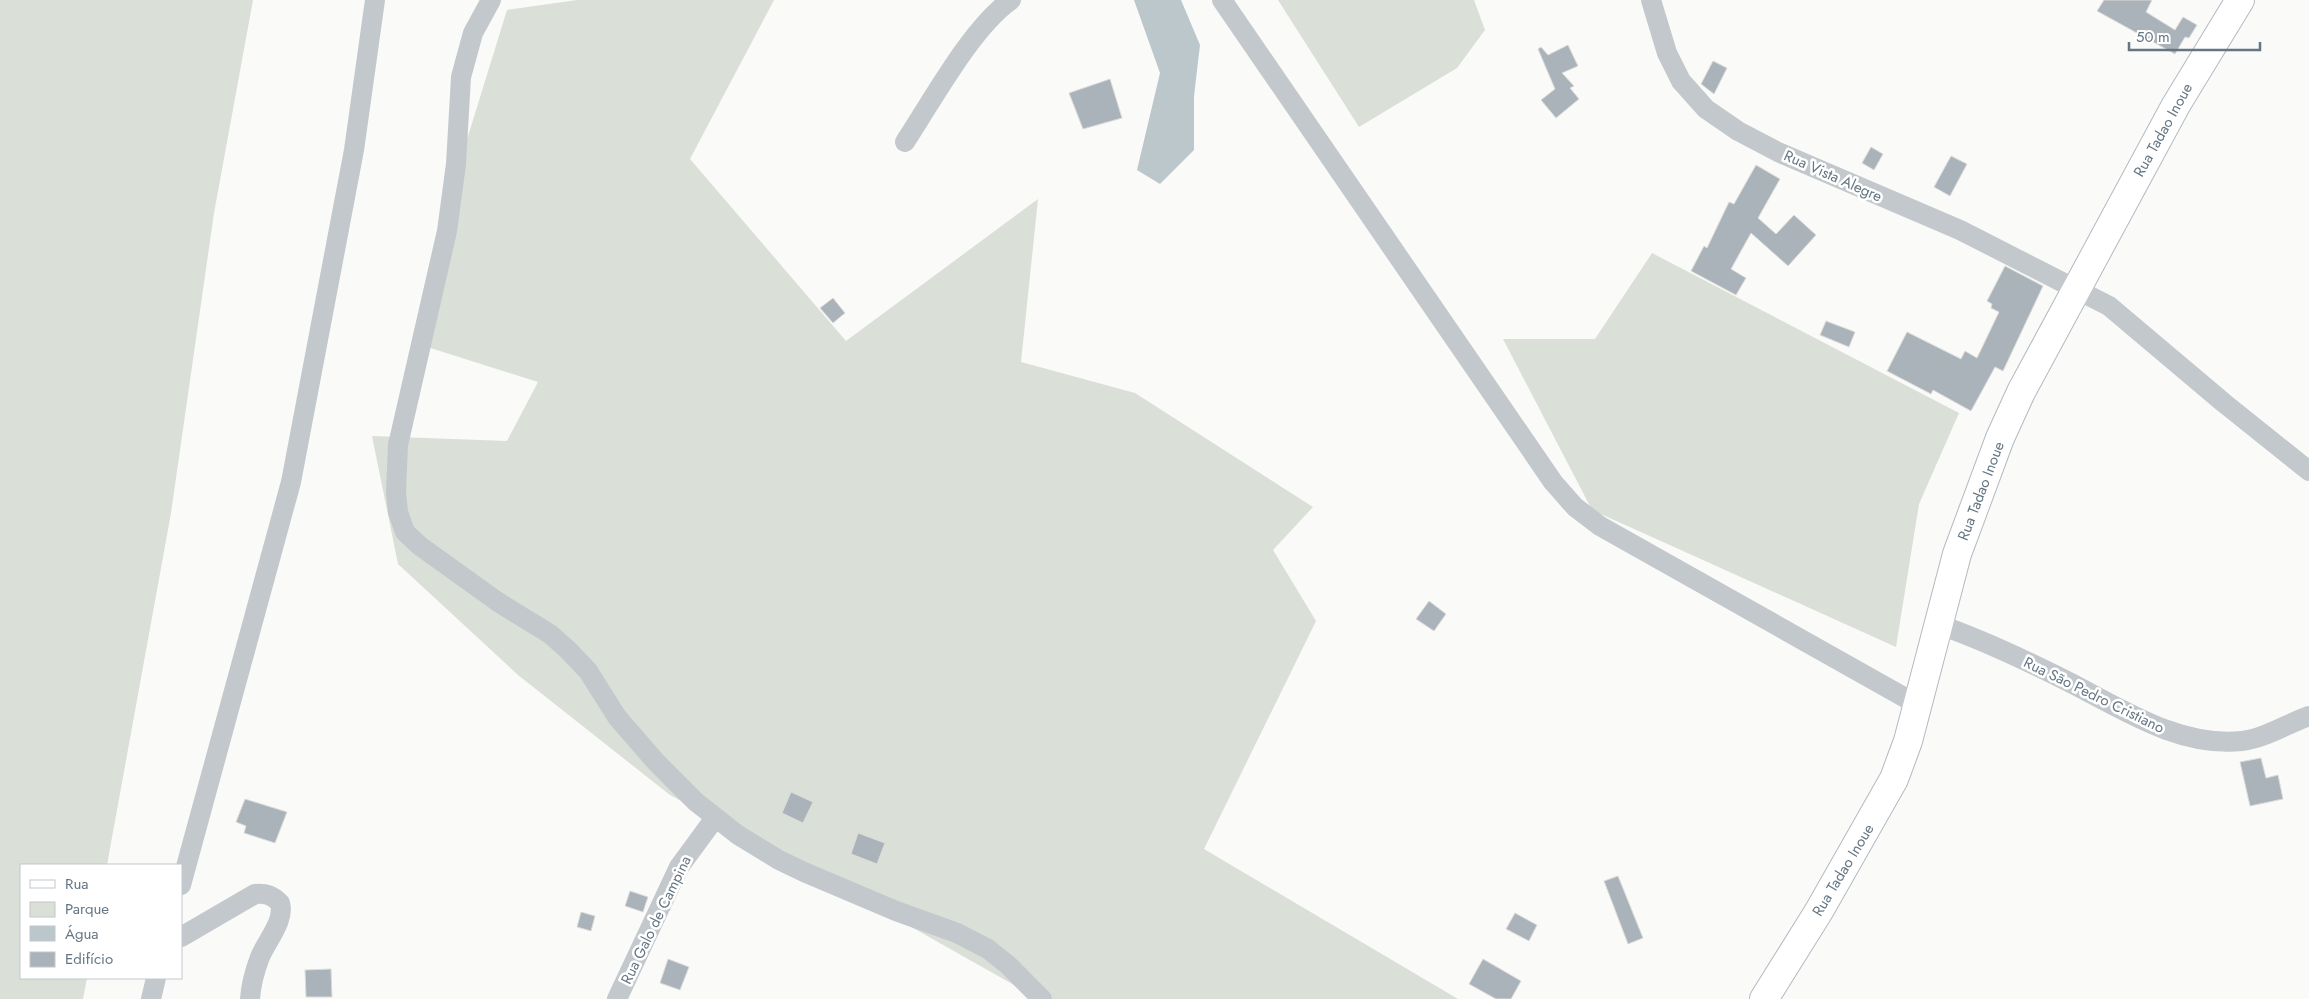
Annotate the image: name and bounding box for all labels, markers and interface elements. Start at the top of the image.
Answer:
scale bar [2129,20,2260,52]
text: 50 m [2136,26,2170,48]
street label: Rua Tadao Inoue [2128,79,2198,181]
street label: Rua Vista Alegre [1780,145,1886,208]
street label: Rua Tadao Inoue [1952,438,2010,544]
street label: Rua São Pedro Cristiano [2020,651,2168,739]
street label: Rua Tadao Inoue [1807,819,1879,920]
street label: Rua Galo de Campina [615,852,697,988]
legend [20,864,182,979]
text: Rua [65,873,89,895]
text: Parque [65,898,109,920]
text: Água [65,923,99,945]
text: Edifício [65,948,113,970]

